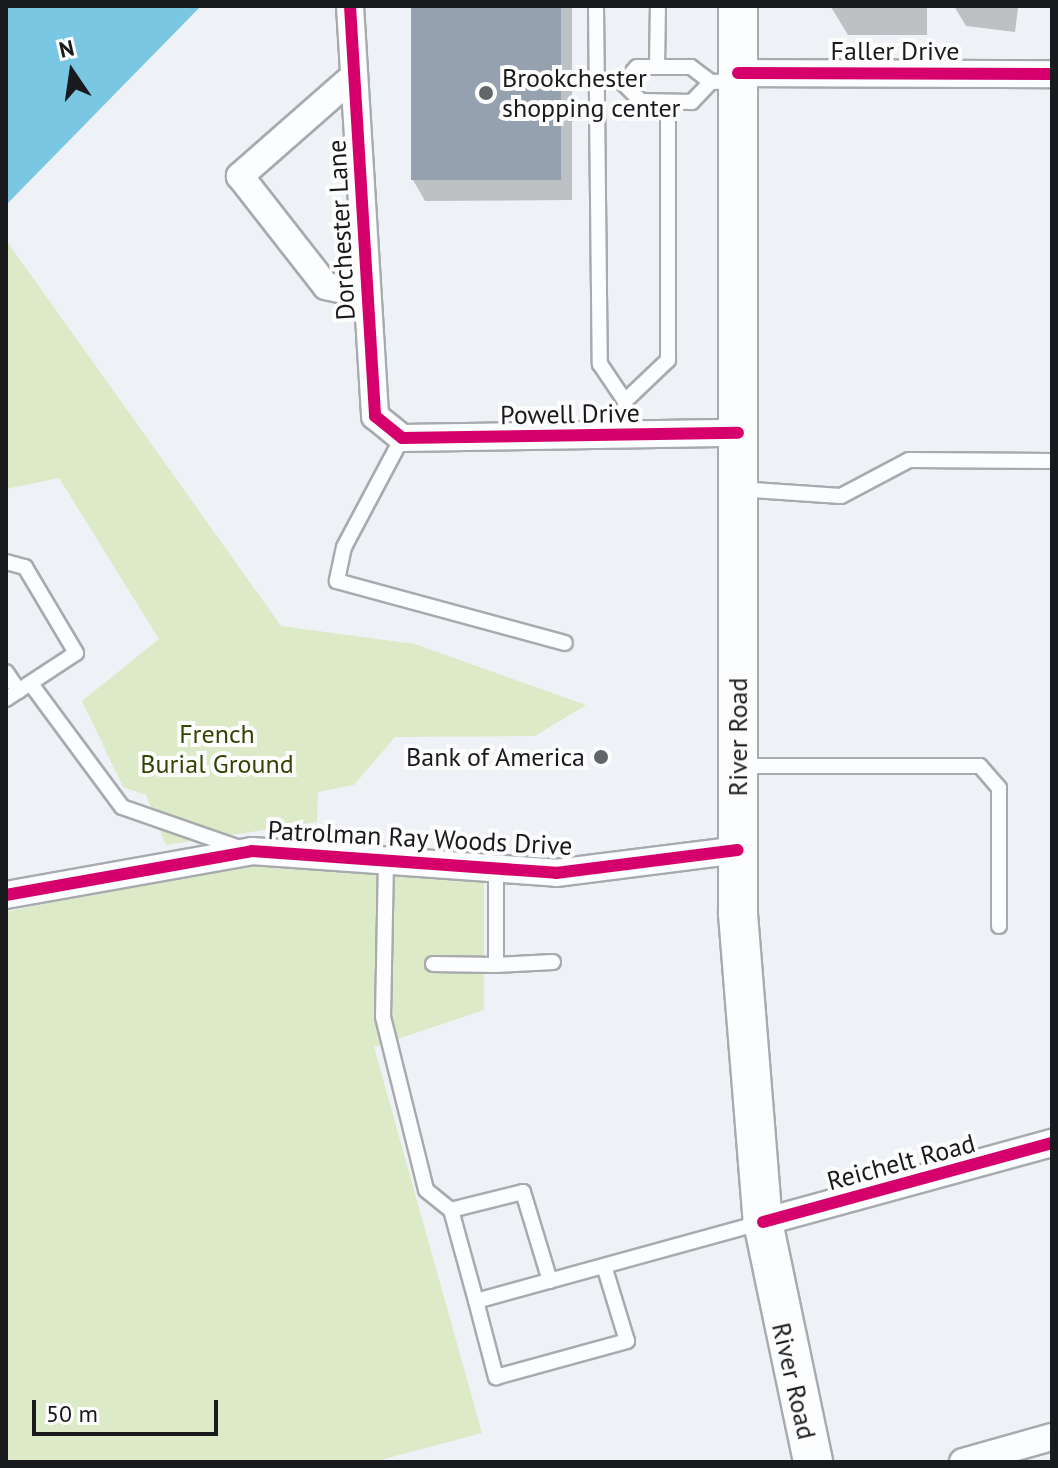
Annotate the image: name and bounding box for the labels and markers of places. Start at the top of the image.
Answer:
place label: Brookchester shopping center [502,62,680,124]
marker: Brookchester shopping center [477,84,495,102]
place label: Bank of America [404,741,585,773]
marker: Bank of America [592,748,610,766]

